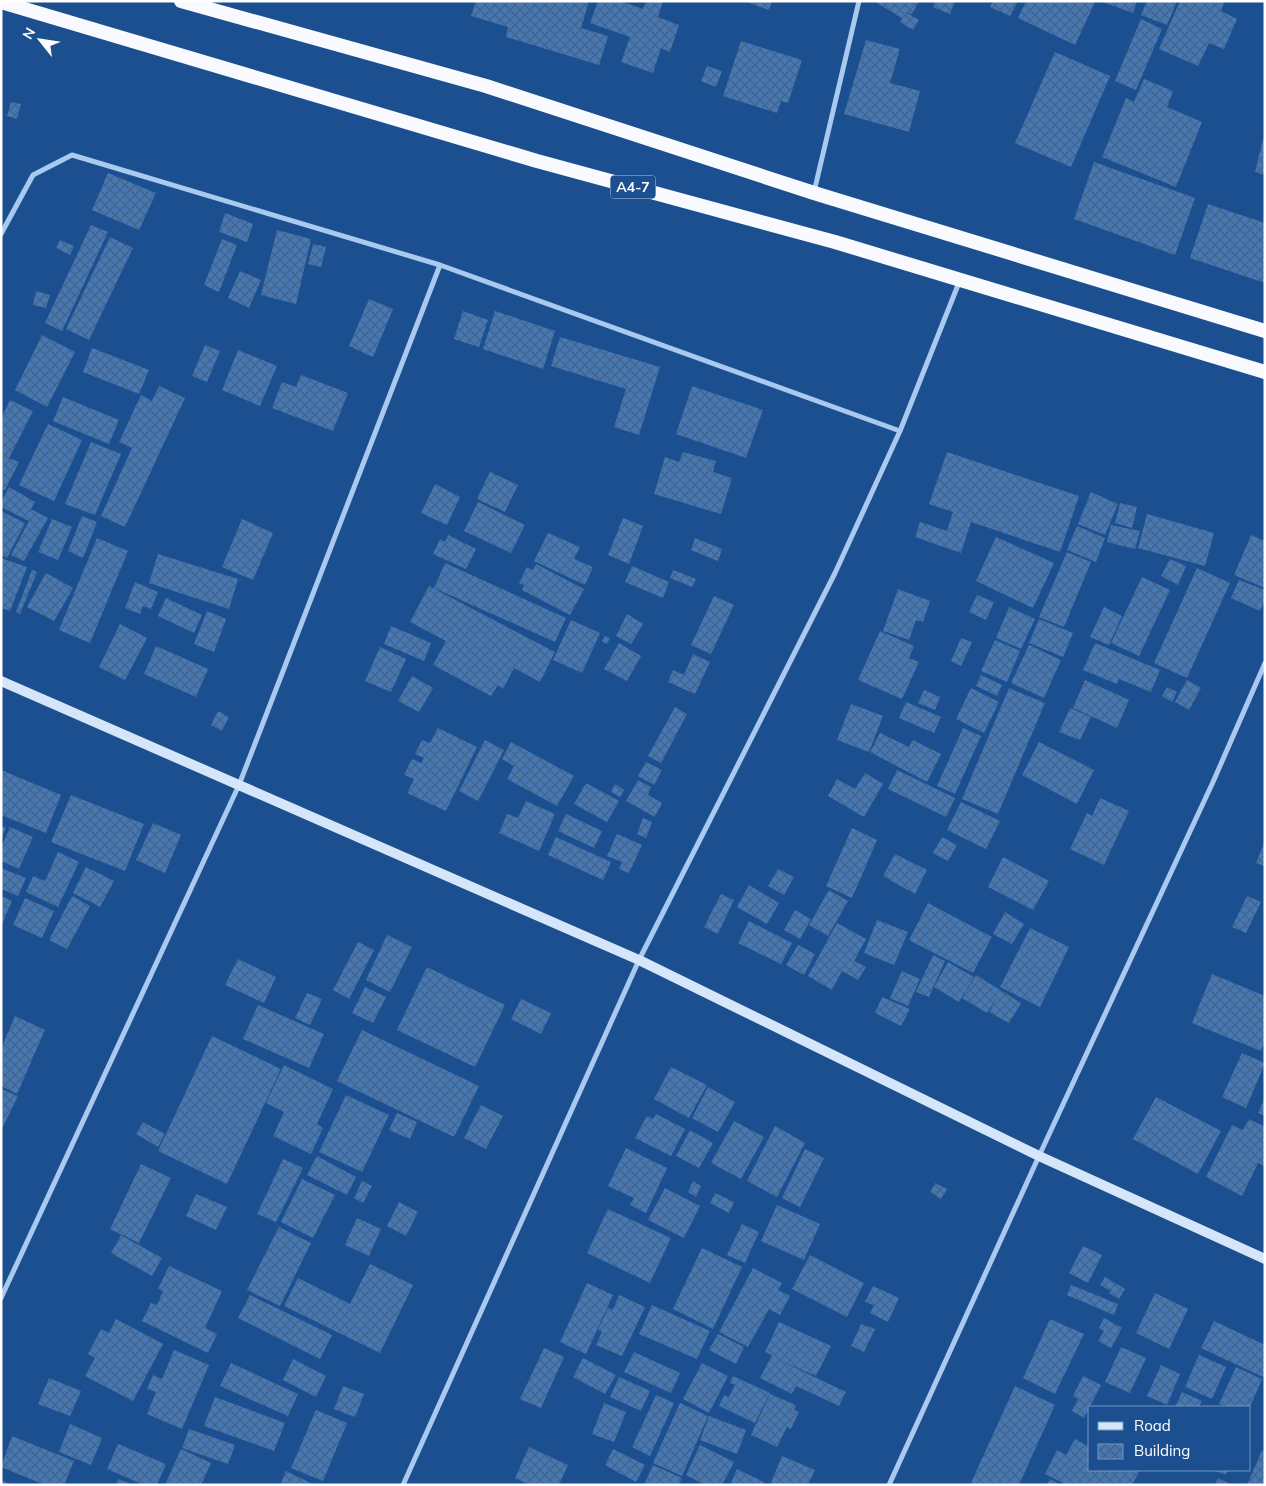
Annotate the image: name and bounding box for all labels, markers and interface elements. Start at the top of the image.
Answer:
north arrow [15,15,65,65]
text: N [18,24,39,43]
road number: A4-7 [610,176,656,198]
legend [1088,1406,1251,1471]
text: Road [1134,1416,1171,1435]
text: Building [1134,1441,1190,1460]

